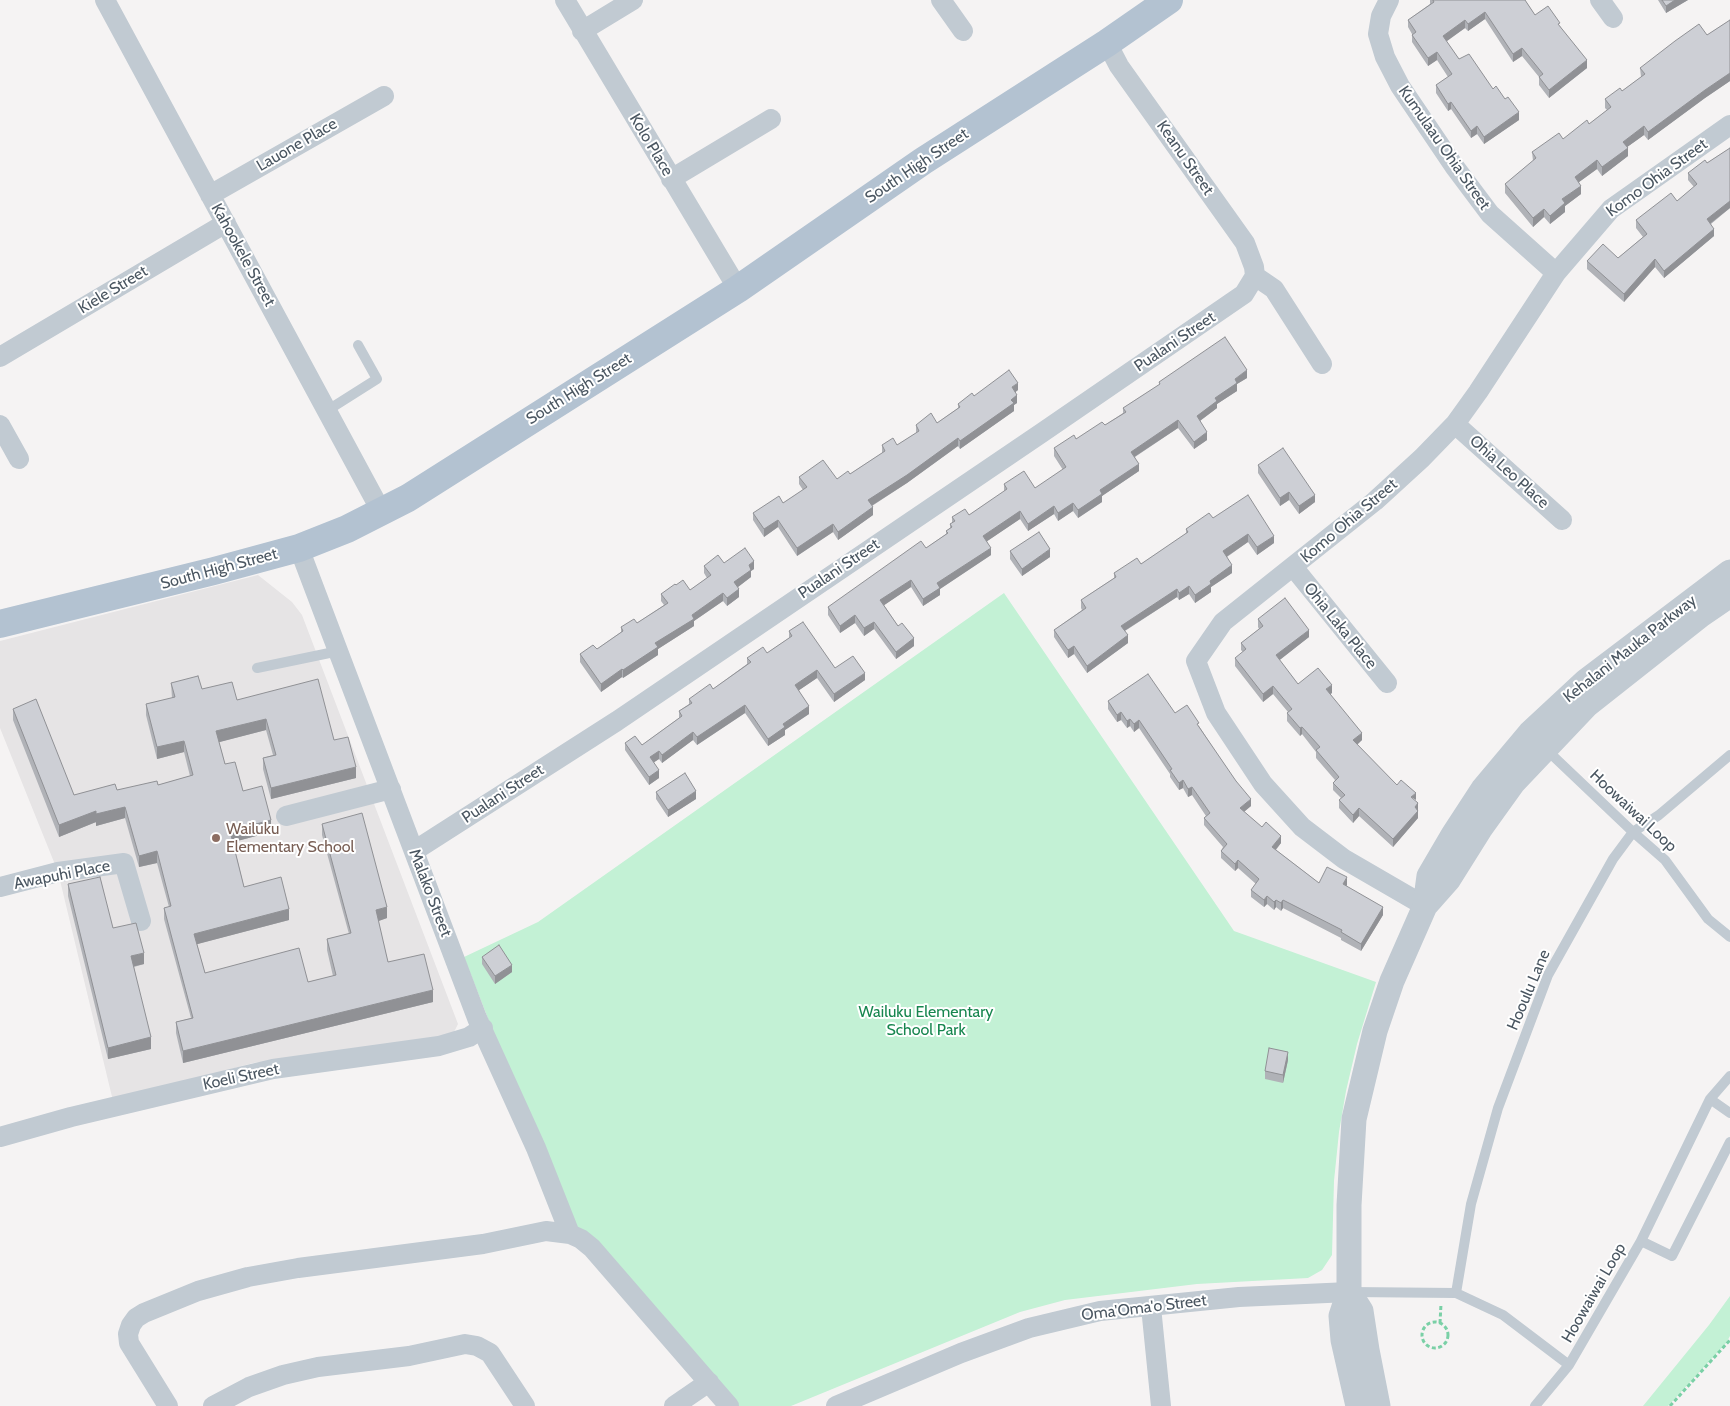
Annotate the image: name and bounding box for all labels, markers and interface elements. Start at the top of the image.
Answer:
street label: Kumulaau Ohia Street [1394,82,1494,214]
street label: Kolo Place [625,110,677,180]
street label: Lauone Place [253,114,341,176]
street label: Keanu Street [1152,117,1218,199]
street label: South High Street [862,124,972,208]
street label: Komo Ohia Street [1603,135,1711,221]
street label: Kahookele Street [207,200,279,310]
street label: Kiele Street [75,262,151,318]
street label: Pualani Street [1131,308,1219,376]
street label: South High Street [523,349,635,429]
street label: Ohia Leo Place [1465,431,1553,513]
street label: Komo Ohia Street [1297,475,1401,567]
street label: Pualani Street [795,535,883,603]
street label: South High Street [159,544,279,594]
street label: Ohia Laka Place [1299,579,1381,673]
street label: Kehalani Mauka Parkway [1560,591,1700,707]
street label: Pualani Street [459,760,547,828]
street label: Hoowaiwai Loop [1586,766,1680,856]
place label: Wailuku Elementary School [226,819,354,857]
marker: Wailuku Elementary School [210,832,222,844]
street label: Malako Street [404,846,456,940]
street label: Awapuhi Place [12,856,112,894]
street label: Hooulu Lane [1503,947,1555,1033]
park label: Wailuku Elementary School Park [859,1002,993,1040]
street label: Koeli Street [201,1060,281,1094]
street label: Hoowaiwai Loop [1558,1240,1630,1346]
street label: Oma'Oma'o Street [1080,1291,1208,1325]

